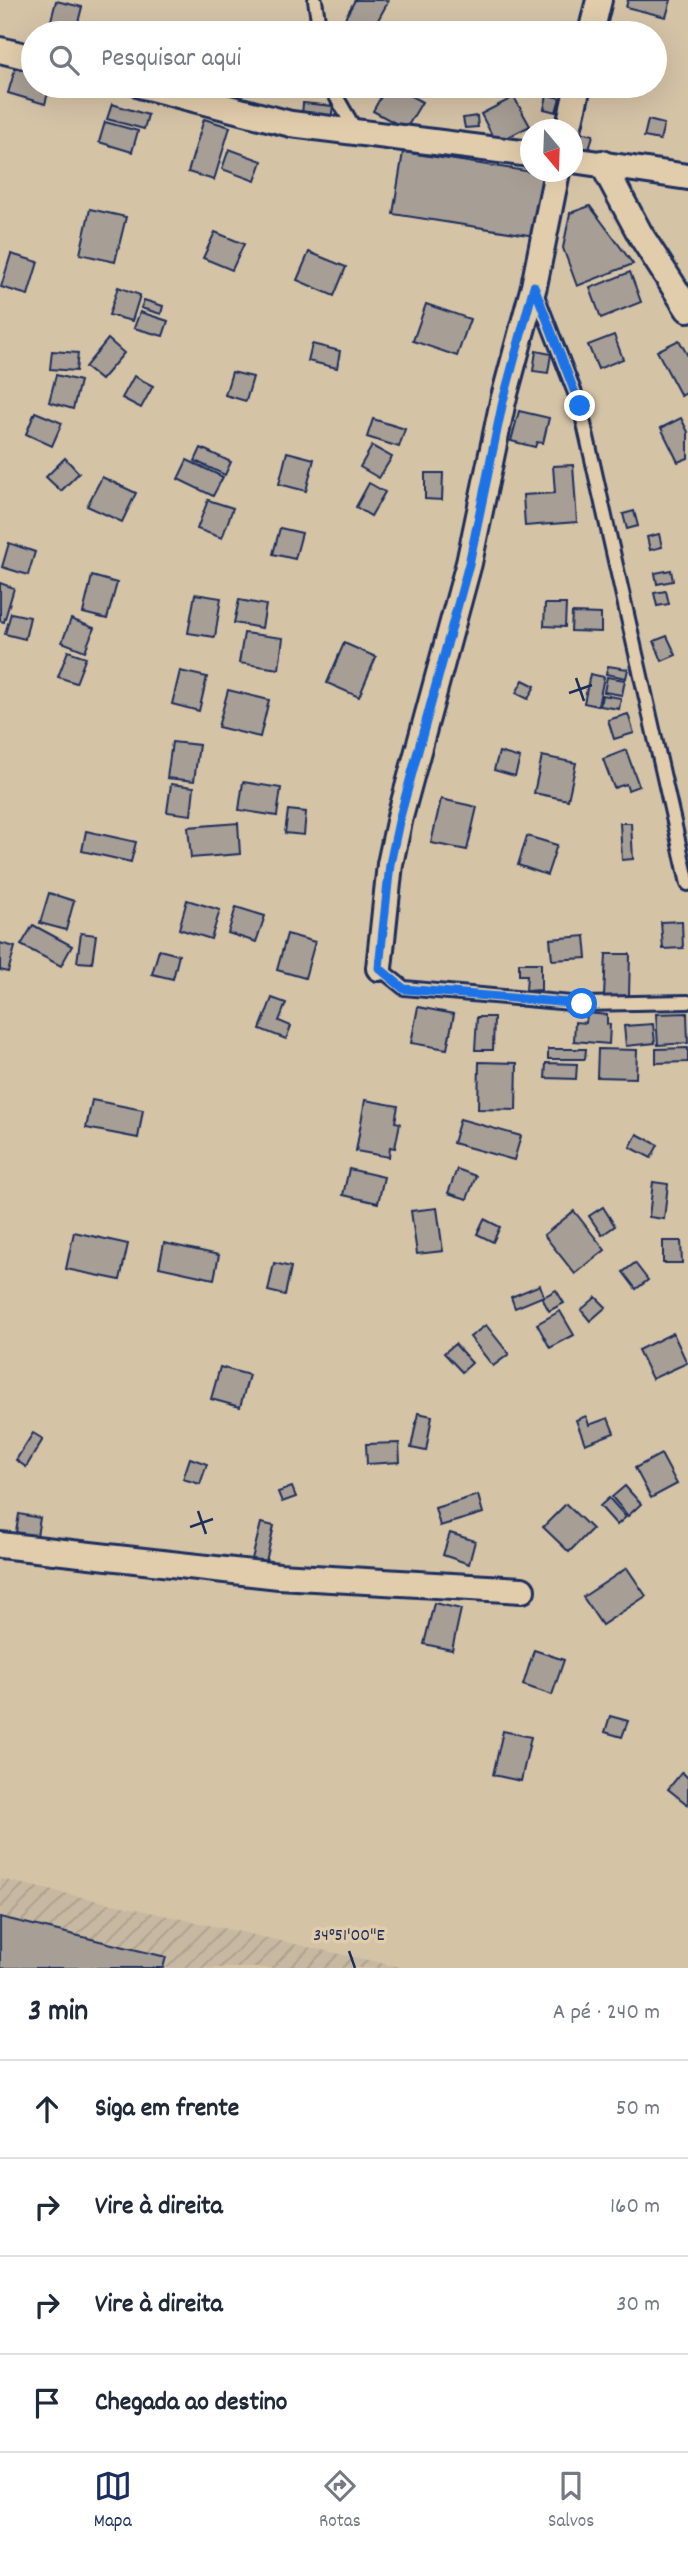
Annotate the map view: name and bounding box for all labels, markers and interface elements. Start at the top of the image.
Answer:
search box [21,21,667,98]
icon: search [45,41,83,79]
text: Pesquisar aqui [101,41,241,78]
north arrow [520,119,583,182]
route end [564,390,595,421]
route start [566,988,597,1019]
text: 34°51'00"E [313,1924,385,1949]
text: 3 min [28,1992,88,2035]
text: A pé · 240 m [553,1997,660,2030]
icon: ahead [28,2090,66,2128]
text: Siga em frente [95,2091,239,2128]
text: 50 m [616,2093,660,2126]
icon: right [28,2188,66,2226]
text: Vire à direita [95,2189,223,2226]
text: 160 m [610,2191,660,2224]
icon: right [28,2286,66,2324]
text: Vire à direita [95,2287,223,2324]
text: 30 m [616,2289,660,2322]
icon: arrive [28,2384,66,2422]
text: Chegada ao destino [95,2385,287,2422]
tab: Mapa [94,2467,132,2536]
tab: Rotas [319,2467,361,2536]
tab: Salvos [548,2467,594,2536]

